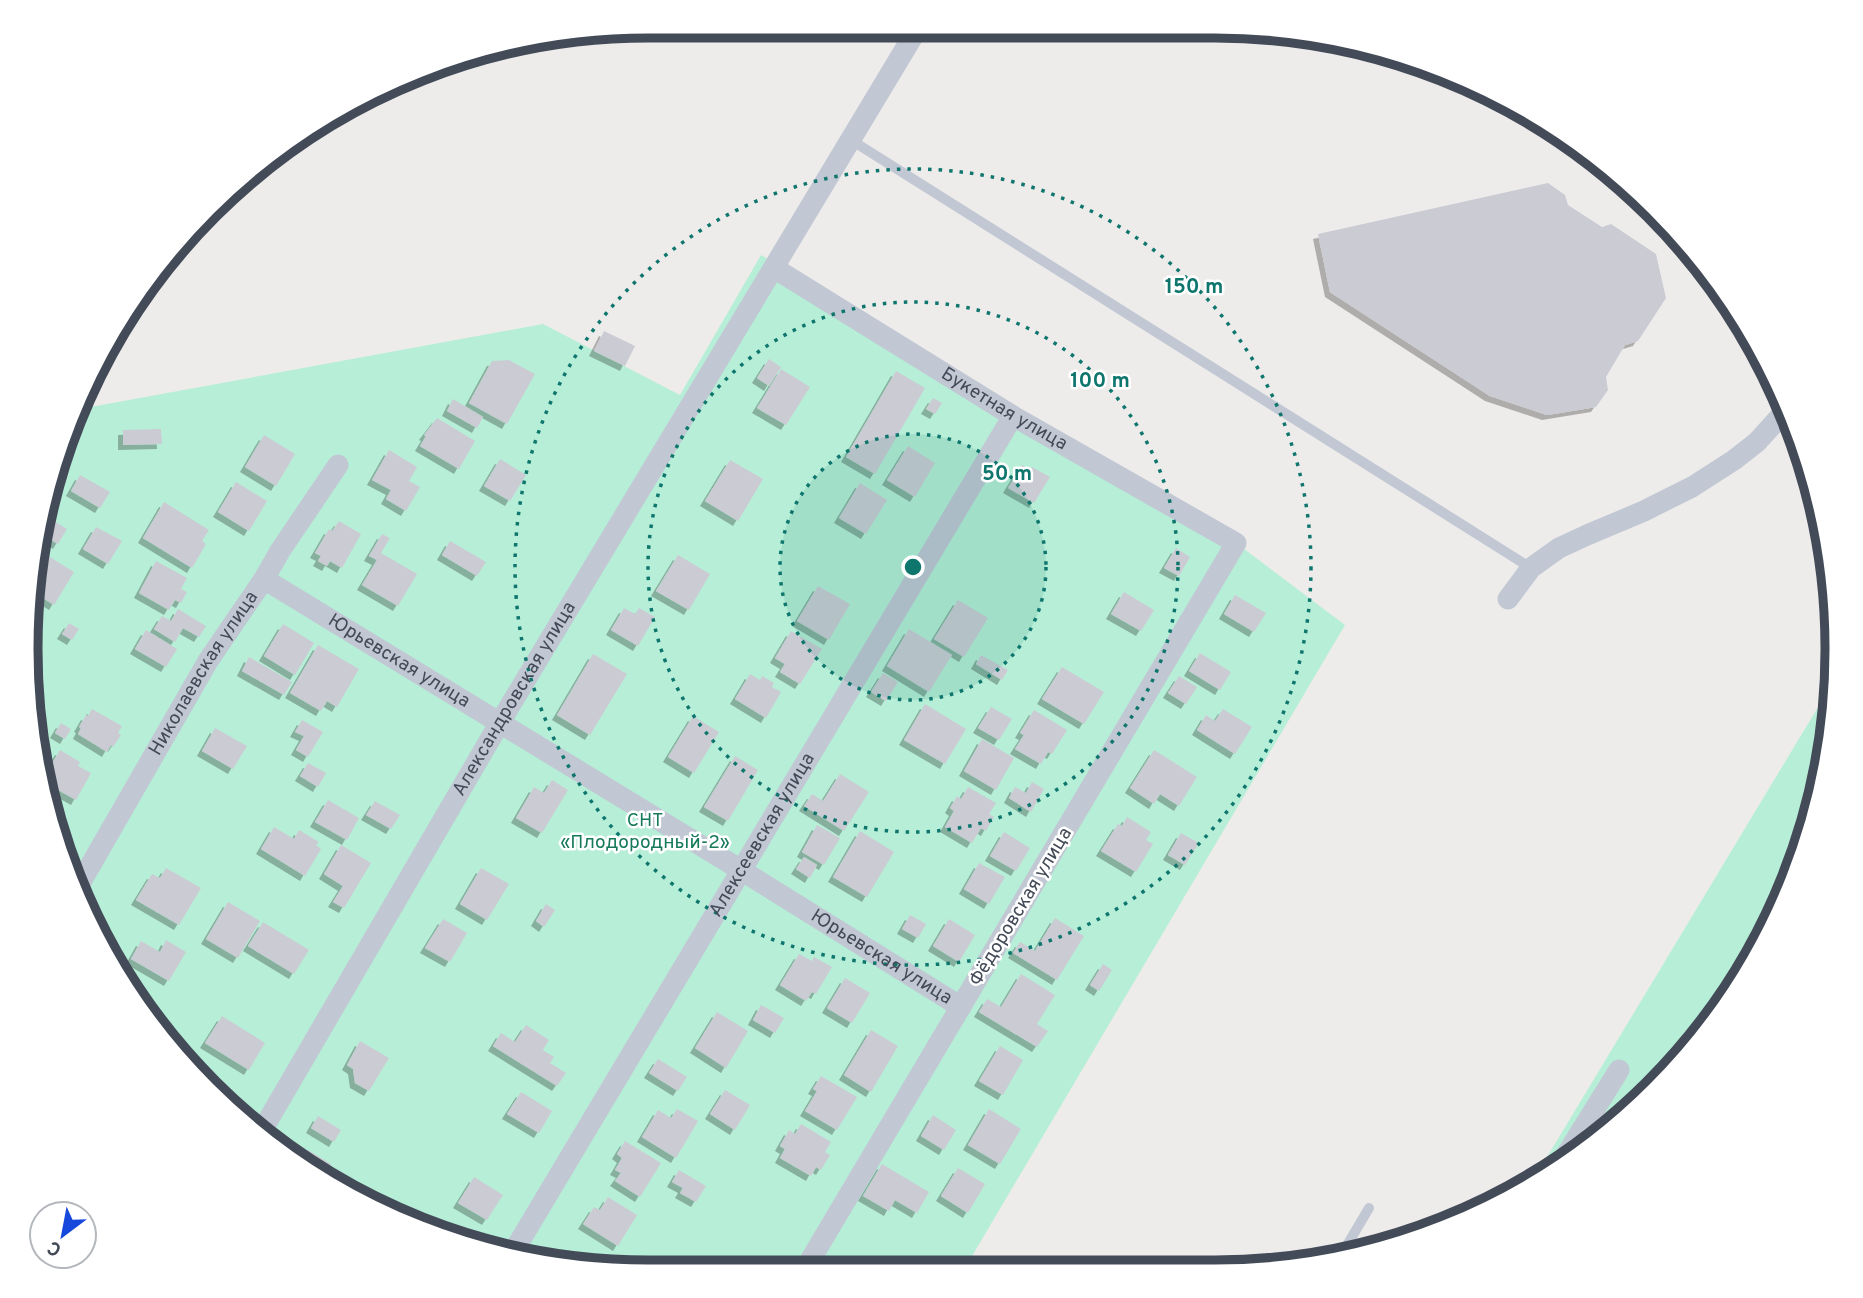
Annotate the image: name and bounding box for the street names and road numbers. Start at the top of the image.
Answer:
street label: Букетная улица [936,362,1071,456]
street label: Николаевская улица [144,587,264,760]
street label: Александровская улица [447,597,582,801]
street label: Юрьевская улица [323,609,474,714]
street label: Алексеевская улица [704,749,821,922]
street label: Фёдоровская улица [964,823,1078,991]
street label: Юрьевская улица [806,904,956,1010]

